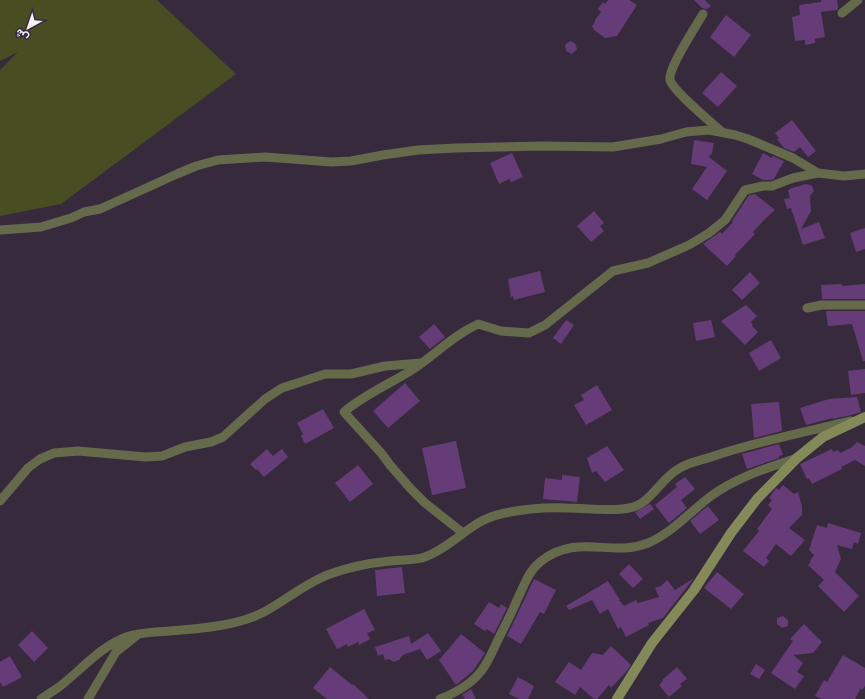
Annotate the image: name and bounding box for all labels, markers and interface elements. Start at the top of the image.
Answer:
north arrow [8,8,48,48]
text: ش [11,26,31,46]

